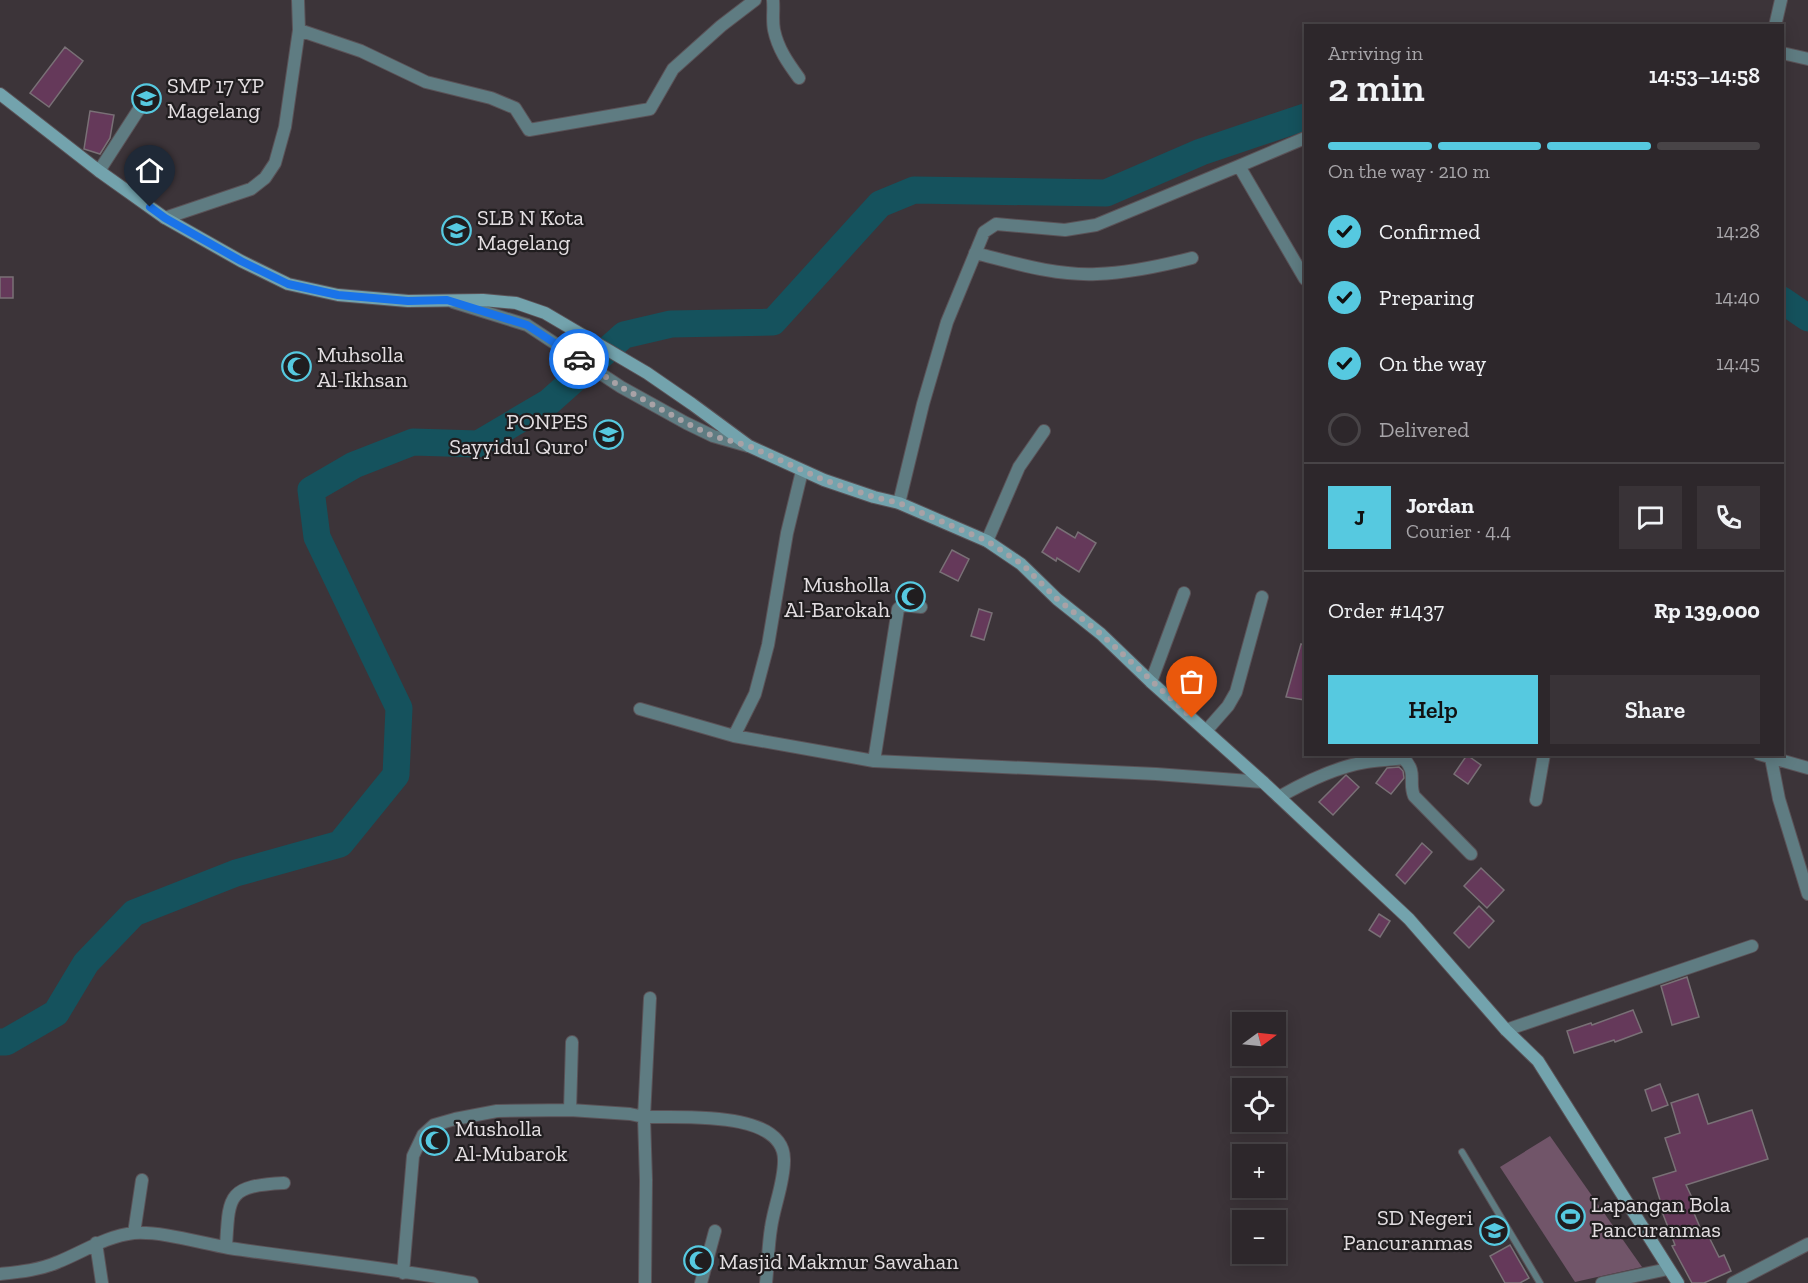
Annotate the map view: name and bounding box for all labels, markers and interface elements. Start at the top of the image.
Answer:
text: Arriving in [1328,41,1423,65]
text: 14:53–14:58 [1649,62,1760,89]
text: 2 min [1328,64,1425,111]
place label: SMP 17 YP Magelang [167,72,264,124]
school or university icon: SMP 17 YP Magelang [130,82,162,114]
pin [124,145,175,207]
icon: home [133,154,166,187]
text: On the way · 210 m [1328,159,1490,183]
place label: SLB N Kota Magelang [477,204,584,256]
school or university icon: SLB N Kota Magelang [440,214,472,246]
icon: check [1328,215,1361,248]
text: Confirmed [1379,218,1480,245]
text: 14:28 [1716,219,1760,243]
icon: check [1328,281,1361,314]
text: Preparing [1379,284,1474,311]
text: 14:40 [1715,285,1760,309]
courier [549,329,609,389]
place label: Muhsolla Al-Ikhsan [317,341,408,393]
icon: car [563,343,596,376]
icon: check [1328,347,1361,380]
text: On the way [1379,350,1486,377]
mosque icon: Muhsolla Al-Ikhsan [280,351,312,383]
text: 14:45 [1716,351,1760,375]
place label: PONPES Sayyidul Quro' [449,408,588,460]
text: Delivered [1379,416,1469,443]
school or university icon: PONPES Sayyidul Quro' [593,418,625,450]
button: chat [1619,486,1682,549]
button: phone [1697,486,1760,549]
text: Jordan [1406,492,1474,519]
text: J [1354,504,1365,531]
text: Courier · 4.4 [1406,519,1511,543]
place label: Musholla Al-Barokah [784,571,891,623]
mosque icon: Musholla Al-Barokah [895,581,927,613]
text: Order #1437 [1328,597,1444,624]
text: Rp 139,000 [1654,597,1760,624]
pin [1166,656,1217,718]
icon: bag [1175,665,1208,698]
button: Help [1328,675,1538,744]
button: Share [1550,675,1760,744]
north arrow [1232,1012,1286,1066]
map controls [1232,1012,1286,1264]
button: locate [1232,1078,1286,1132]
place label: Musholla Al-Mubarok [455,1115,568,1167]
mosque icon: Musholla Al-Mubarok [418,1125,450,1157]
button: + [1232,1144,1286,1198]
place label: Lapangan Bola Pancuranmas [1591,1191,1731,1243]
sports icon: Lapangan Bola Pancuranmas [1554,1201,1586,1233]
place label: SD Negeri Pancuranmas [1343,1204,1473,1256]
button: − [1232,1210,1286,1264]
school or university icon: SD Negeri Pancuranmas [1478,1214,1510,1246]
mosque icon: Masjid Makmur Sawahan [682,1245,714,1277]
place label: Masjid Makmur Sawahan [719,1248,959,1275]

